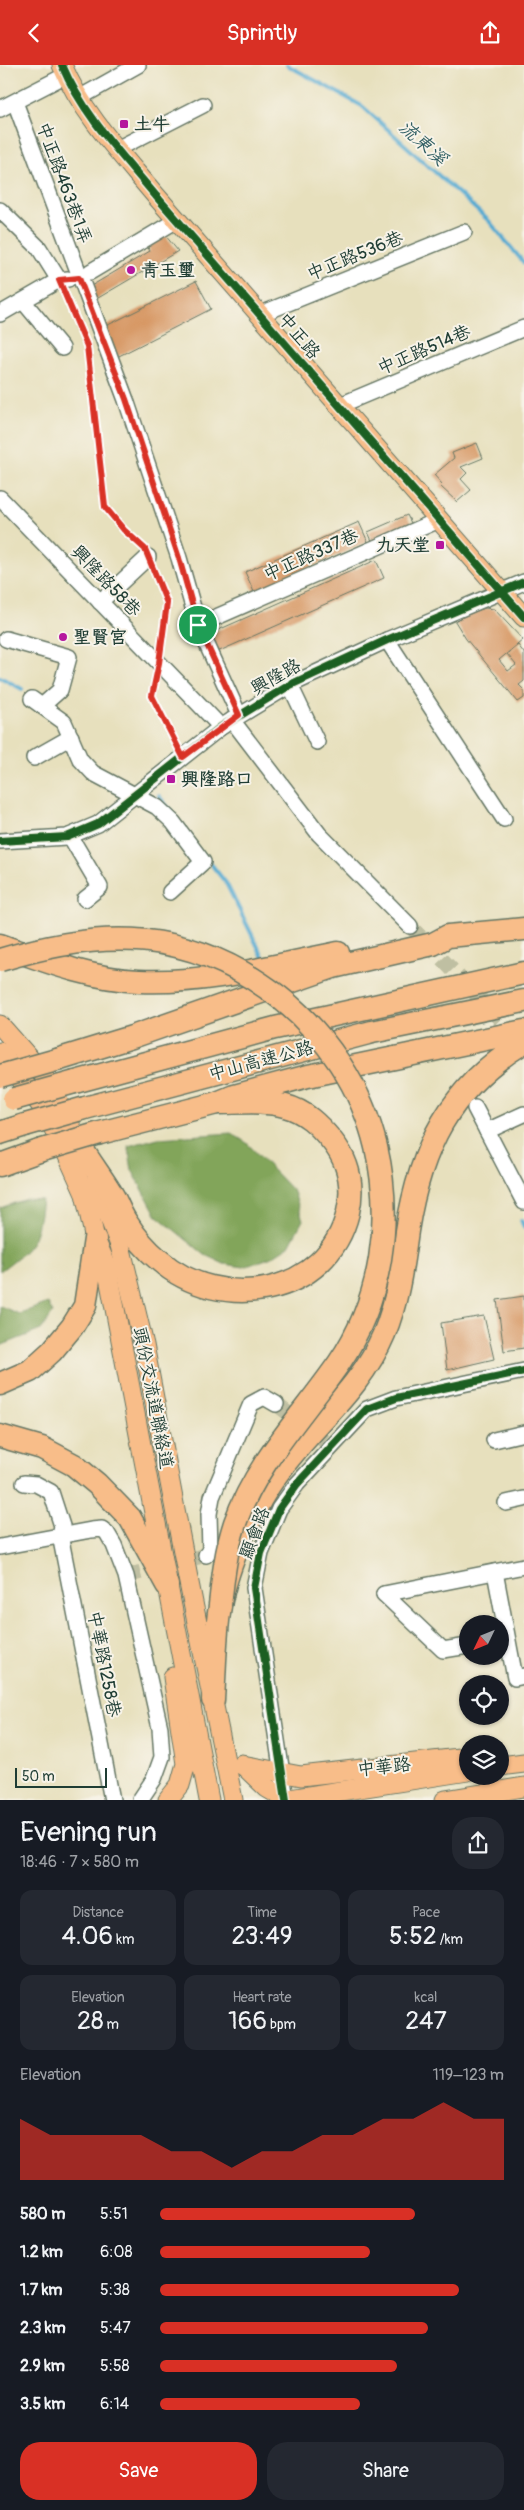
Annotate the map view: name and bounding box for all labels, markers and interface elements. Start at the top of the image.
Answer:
icon: back [20,19,48,47]
text: Sprintly [227,19,297,47]
icon: share [476,19,504,47]
place label: 土牛 [134,113,170,136]
water label: 流東溪 [394,115,453,172]
marker: 土牛 [118,118,130,130]
street label: 中正路463巷1弄 [31,119,97,247]
street label: 中正路536巷 [303,226,407,286]
place label: 青玉璽 [141,259,195,282]
marker: 青玉璽 [125,264,137,276]
street label: 中正路 [273,308,325,364]
street label: 中正路514巷 [374,320,474,380]
street label: 中正路337巷 [260,524,362,586]
place label: 九天堂 [376,534,430,557]
marker: 九天堂 [434,539,446,551]
street label: 興隆路58巷 [66,540,146,622]
pin [177,604,219,646]
icon: arrive [184,611,212,639]
place label: 聖賢宮 [73,626,127,649]
marker: 聖賢宮 [57,631,69,643]
street label: 興隆路 [247,654,305,700]
place label: 興隆路口 [181,768,253,791]
marker: 興隆路口 [165,773,177,785]
street label: 中山高速公路 [206,1036,316,1086]
street label: 頭份交流道聯絡道 [128,1325,178,1471]
street label: 顯會路 [235,1504,275,1562]
street label: 中華路1258巷 [82,1609,126,1719]
north arrow [459,1615,509,1665]
map controls [459,1615,509,1785]
button: locate [459,1675,509,1725]
button: layers [459,1735,509,1785]
street label: 中華路 [356,1753,412,1781]
scale bar [15,1765,108,1788]
text: 50 m [22,1768,55,1785]
text: Evening run [20,1815,157,1850]
button: share [452,1817,504,1869]
text: 18:46 · 7 × 580 m [20,1852,139,1872]
text: Distance [72,1904,124,1921]
text: Time [247,1904,277,1921]
text: Pace [412,1904,440,1921]
text: 4.06 [62,1921,113,1952]
text: 23:49 [231,1921,293,1952]
text: 5:52 [389,1921,437,1952]
text: km [113,1931,134,1948]
text: /km [437,1931,463,1948]
text: Elevation [71,1989,125,2006]
text: Heart rate [232,1989,292,2006]
text: kcal [415,1989,437,2006]
text: 28 [77,2006,104,2037]
text: 166 [228,2006,267,2037]
text: 247 [405,2006,447,2037]
text: m [104,2016,119,2033]
text: bpm [267,2016,296,2033]
text: Elevation [20,2065,81,2085]
text: 119–123 m [432,2065,504,2085]
text: 580 m [20,2204,65,2224]
text: 5:51 [100,2204,128,2224]
text: 1.2 km [20,2242,63,2262]
text: 6:08 [100,2242,133,2262]
text: 1.7 km [20,2280,63,2300]
text: 5:38 [100,2280,130,2300]
text: 2.3 km [20,2318,66,2338]
text: 5:47 [100,2318,131,2338]
text: 2.9 km [20,2356,65,2376]
text: 5:58 [100,2356,130,2376]
text: 3.5 km [20,2394,65,2414]
text: 6:14 [100,2394,129,2414]
button: Save [20,2442,257,2500]
button: Share [267,2442,504,2500]

